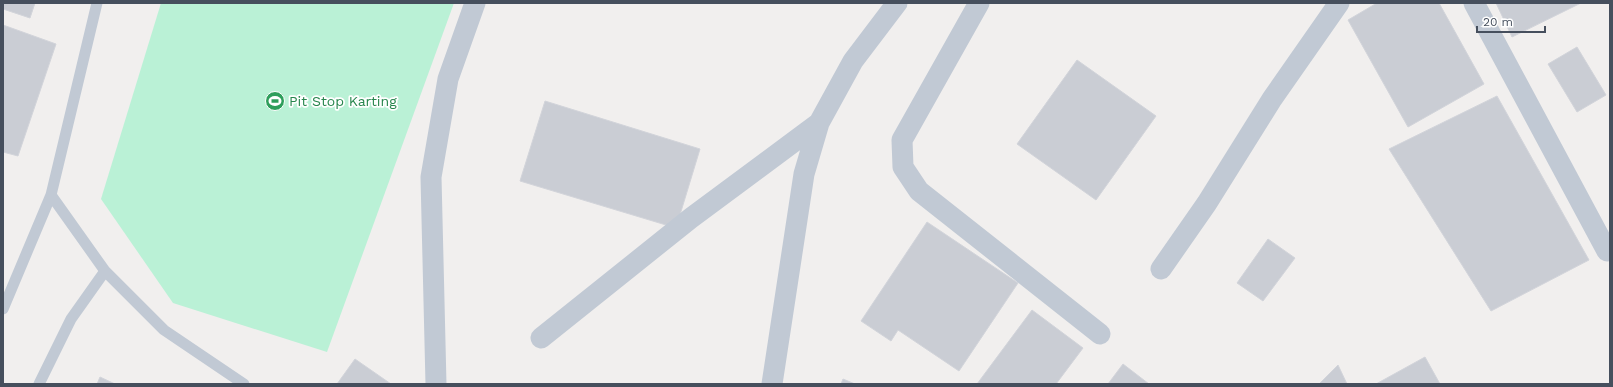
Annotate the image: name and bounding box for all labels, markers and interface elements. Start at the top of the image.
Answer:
scale bar [1477,8,1545,34]
text: 20 m [1483,15,1513,29]
sports icon: Pit Stop Karting [264,90,286,112]
place label: Pit Stop Karting [289,93,397,109]

